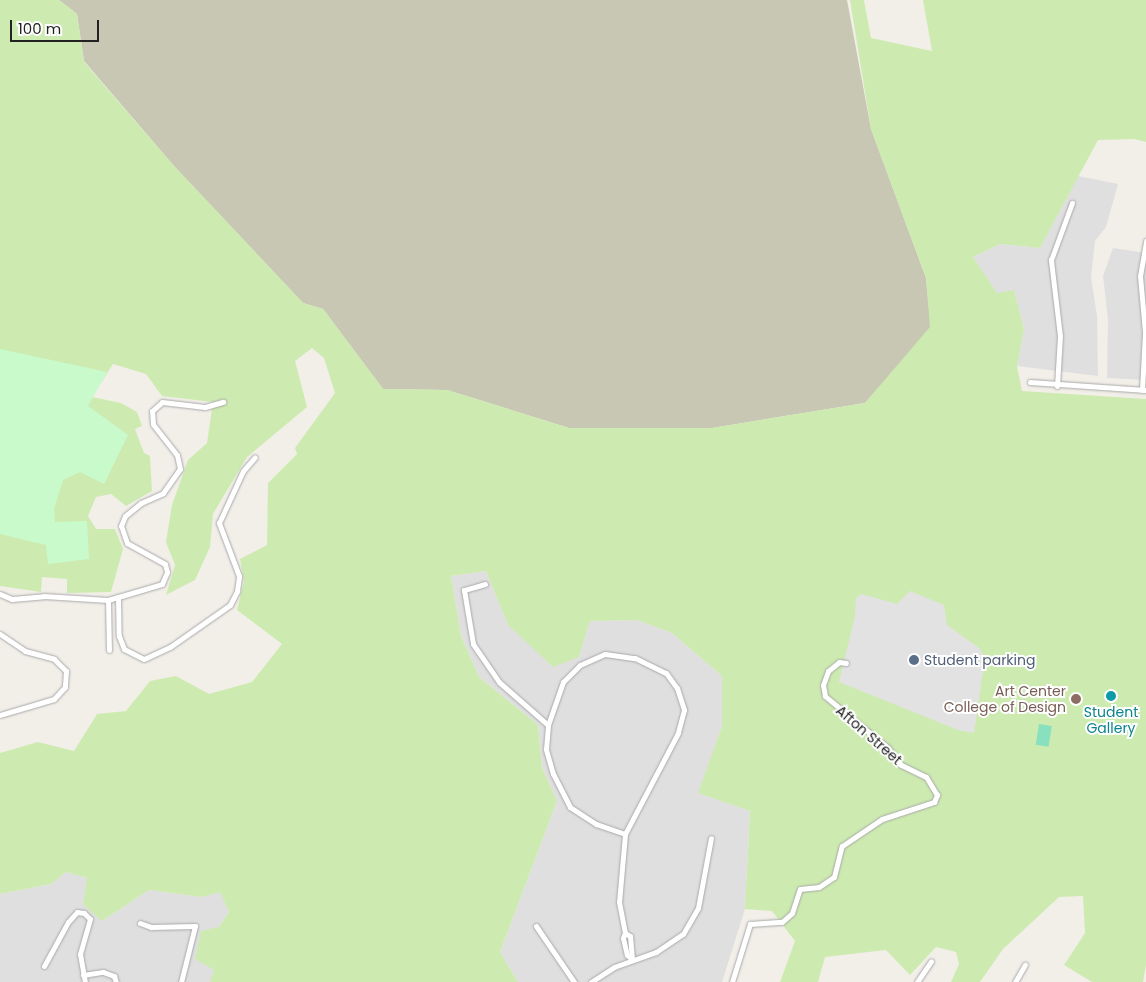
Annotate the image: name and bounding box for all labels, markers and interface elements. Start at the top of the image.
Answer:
scale bar [12,10,101,42]
text: 100 m [18,18,61,39]
place label: Student parking [924,652,1035,668]
marker: Student parking [908,654,920,666]
place label: Art Center College of Design [944,683,1066,716]
marker: Student Gallery [1105,690,1117,702]
marker: Art Center College of Design [1070,693,1082,705]
street label: Afton Street [833,702,905,768]
place label: Student Gallery [1084,704,1138,736]

